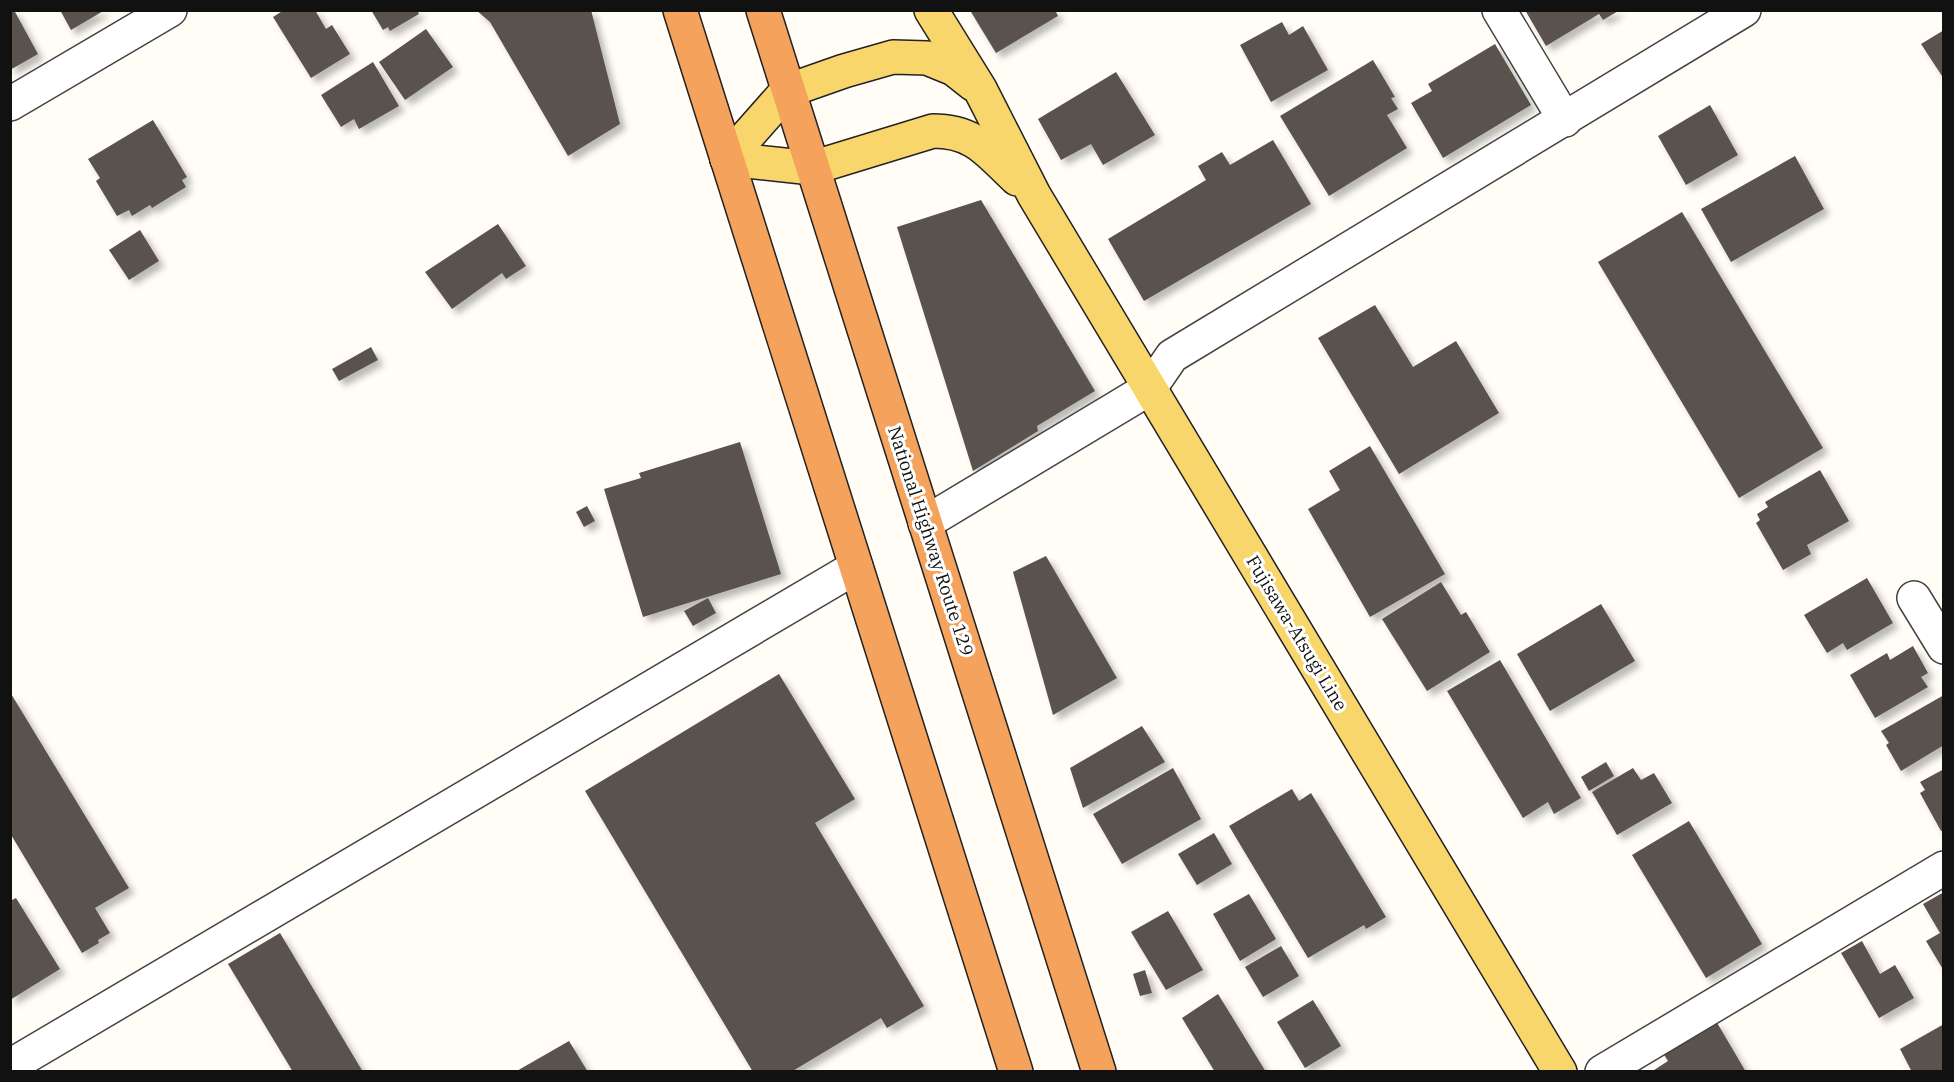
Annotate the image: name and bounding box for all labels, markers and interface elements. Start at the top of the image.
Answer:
street label: National Highway Route 129 [883,423,979,659]
street label: Fujisawa-Atsugi Line [1241,551,1353,715]

